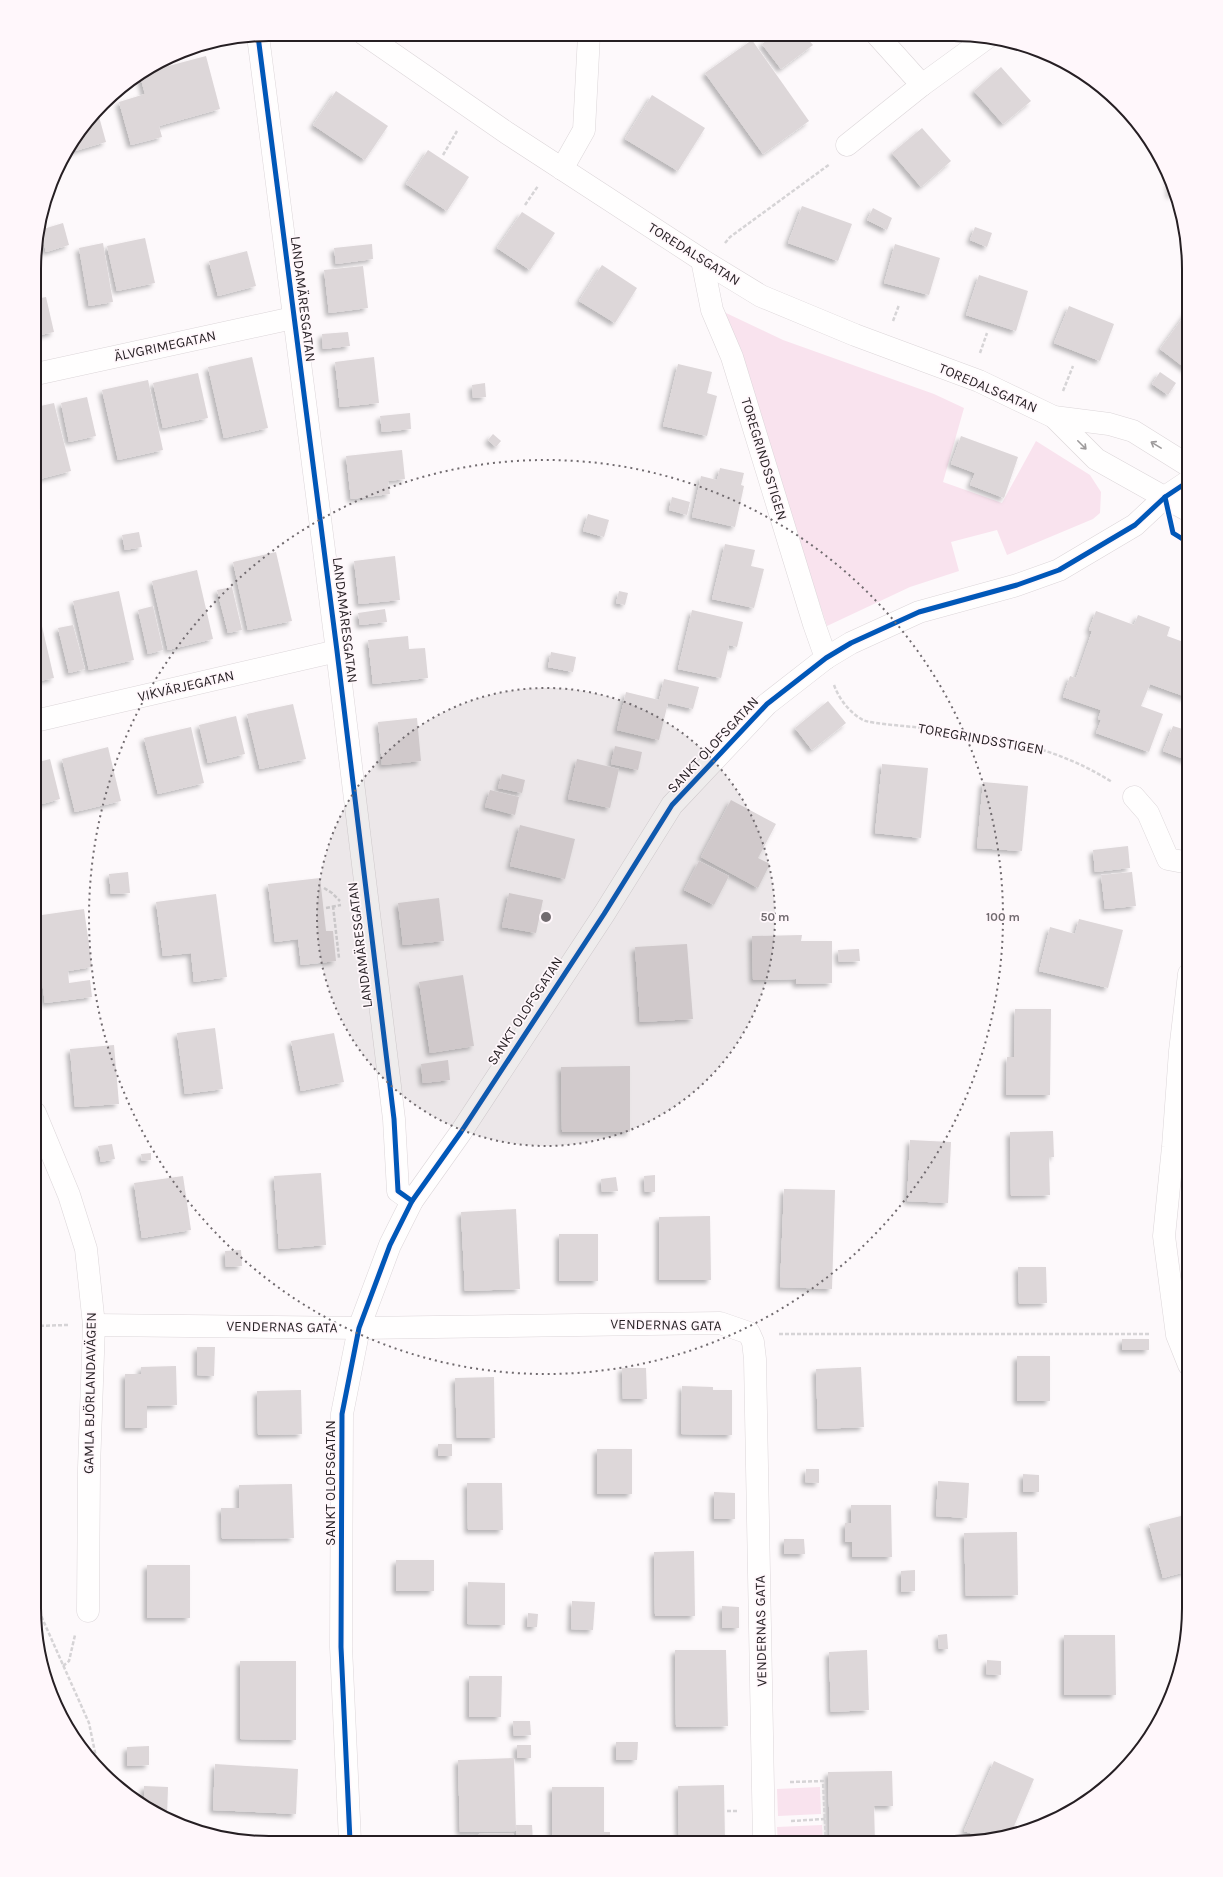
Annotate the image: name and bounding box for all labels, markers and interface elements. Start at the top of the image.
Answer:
street label: TOREDALSGATAN [645,219,743,289]
street label: LANDAMÄRESGATAN [287,235,319,363]
street label: ÄLVGRIMEGATAN [113,327,217,365]
street label: TOREDALSGATAN [936,360,1040,416]
street label: TOREGRINDSSTIGEN [737,396,791,522]
one-way arrow [1077,440,1086,450]
one-way arrow [1150,441,1162,449]
street label: LANDAMÄRESGATAN [329,556,361,684]
street label: VIKVÄRJEGATAN [136,667,236,705]
street label: SANKT OLOFSGATAN [664,693,762,797]
street label: TOREGRINDSSTIGEN [917,720,1045,758]
street label: LANDAMÄRESGATAN [344,881,376,1009]
centre of rings [539,910,553,924]
text: 50 m [761,910,790,924]
text: 100 m [986,910,1020,924]
street label: SANKT OLOFSGATAN [484,954,566,1068]
street label: GAMLA BJÖRLANDAVÄGEN [80,1312,100,1474]
street label: VENDERNAS GATA [610,1316,722,1334]
street label: VENDERNAS GATA [226,1318,338,1336]
street label: SANKT OLOFSGATAN [322,1420,339,1546]
street label: VENDERNAS GATA [752,1575,770,1687]

